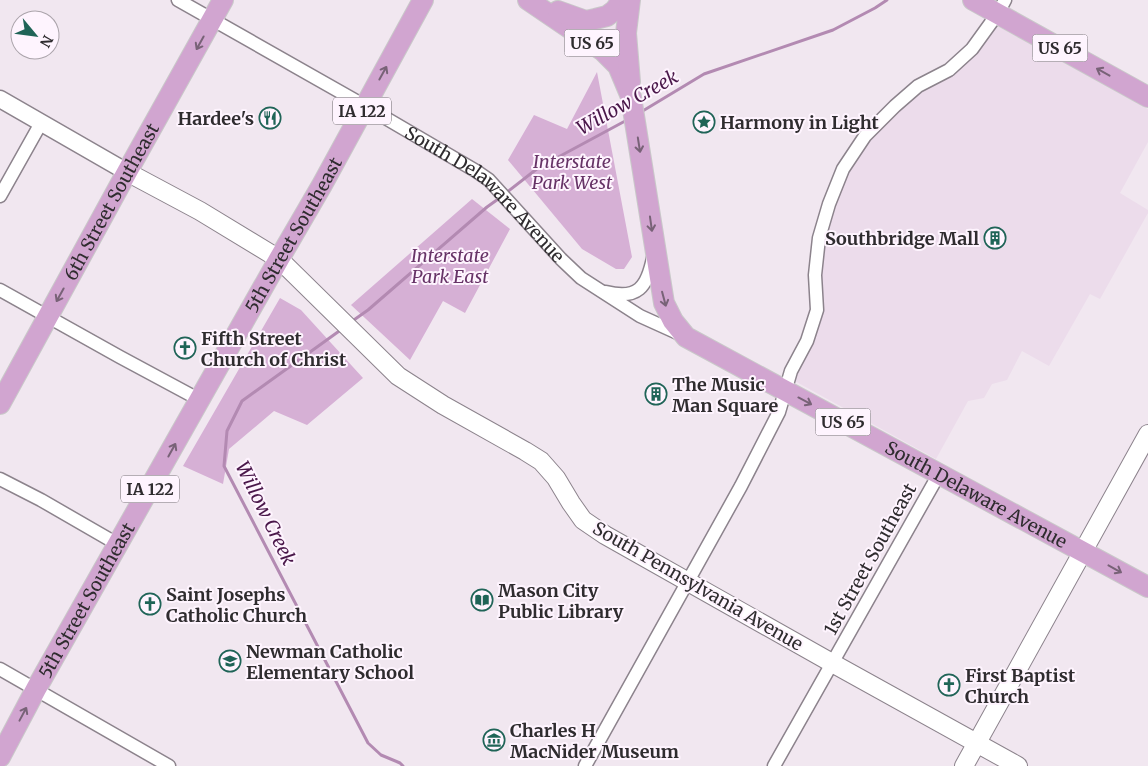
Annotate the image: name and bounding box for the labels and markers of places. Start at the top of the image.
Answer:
restaurant icon: Hardee's [258,106,282,130]
place label: Hardee's [178,107,254,130]
place icon: Harmony in Light [692,110,716,134]
place label: Harmony in Light [720,111,880,134]
building icon: Southbridge Mall [983,226,1007,250]
place label: Southbridge Mall [825,227,979,250]
place label: Fifth Street Church of Christ [201,327,347,371]
church icon: Fifth Street Church of Christ [173,336,197,360]
place label: The Music Man Square [672,373,778,417]
building icon: The Music Man Square [644,382,668,406]
place label: Mason City Public Library [498,579,624,623]
place label: Saint Josephs Catholic Church [166,583,307,627]
library icon: Mason City Public Library [470,588,494,612]
church icon: Saint Josephs Catholic Church [138,592,162,616]
place label: Newman Catholic Elementary School [246,640,414,684]
school or university icon: Newman Catholic Elementary School [218,649,242,673]
place label: First Baptist Church [965,664,1076,708]
church icon: First Baptist Church [937,673,961,697]
place label: Charles H MacNider Museum [510,719,679,763]
museum icon: Charles H MacNider Museum [482,728,506,752]

